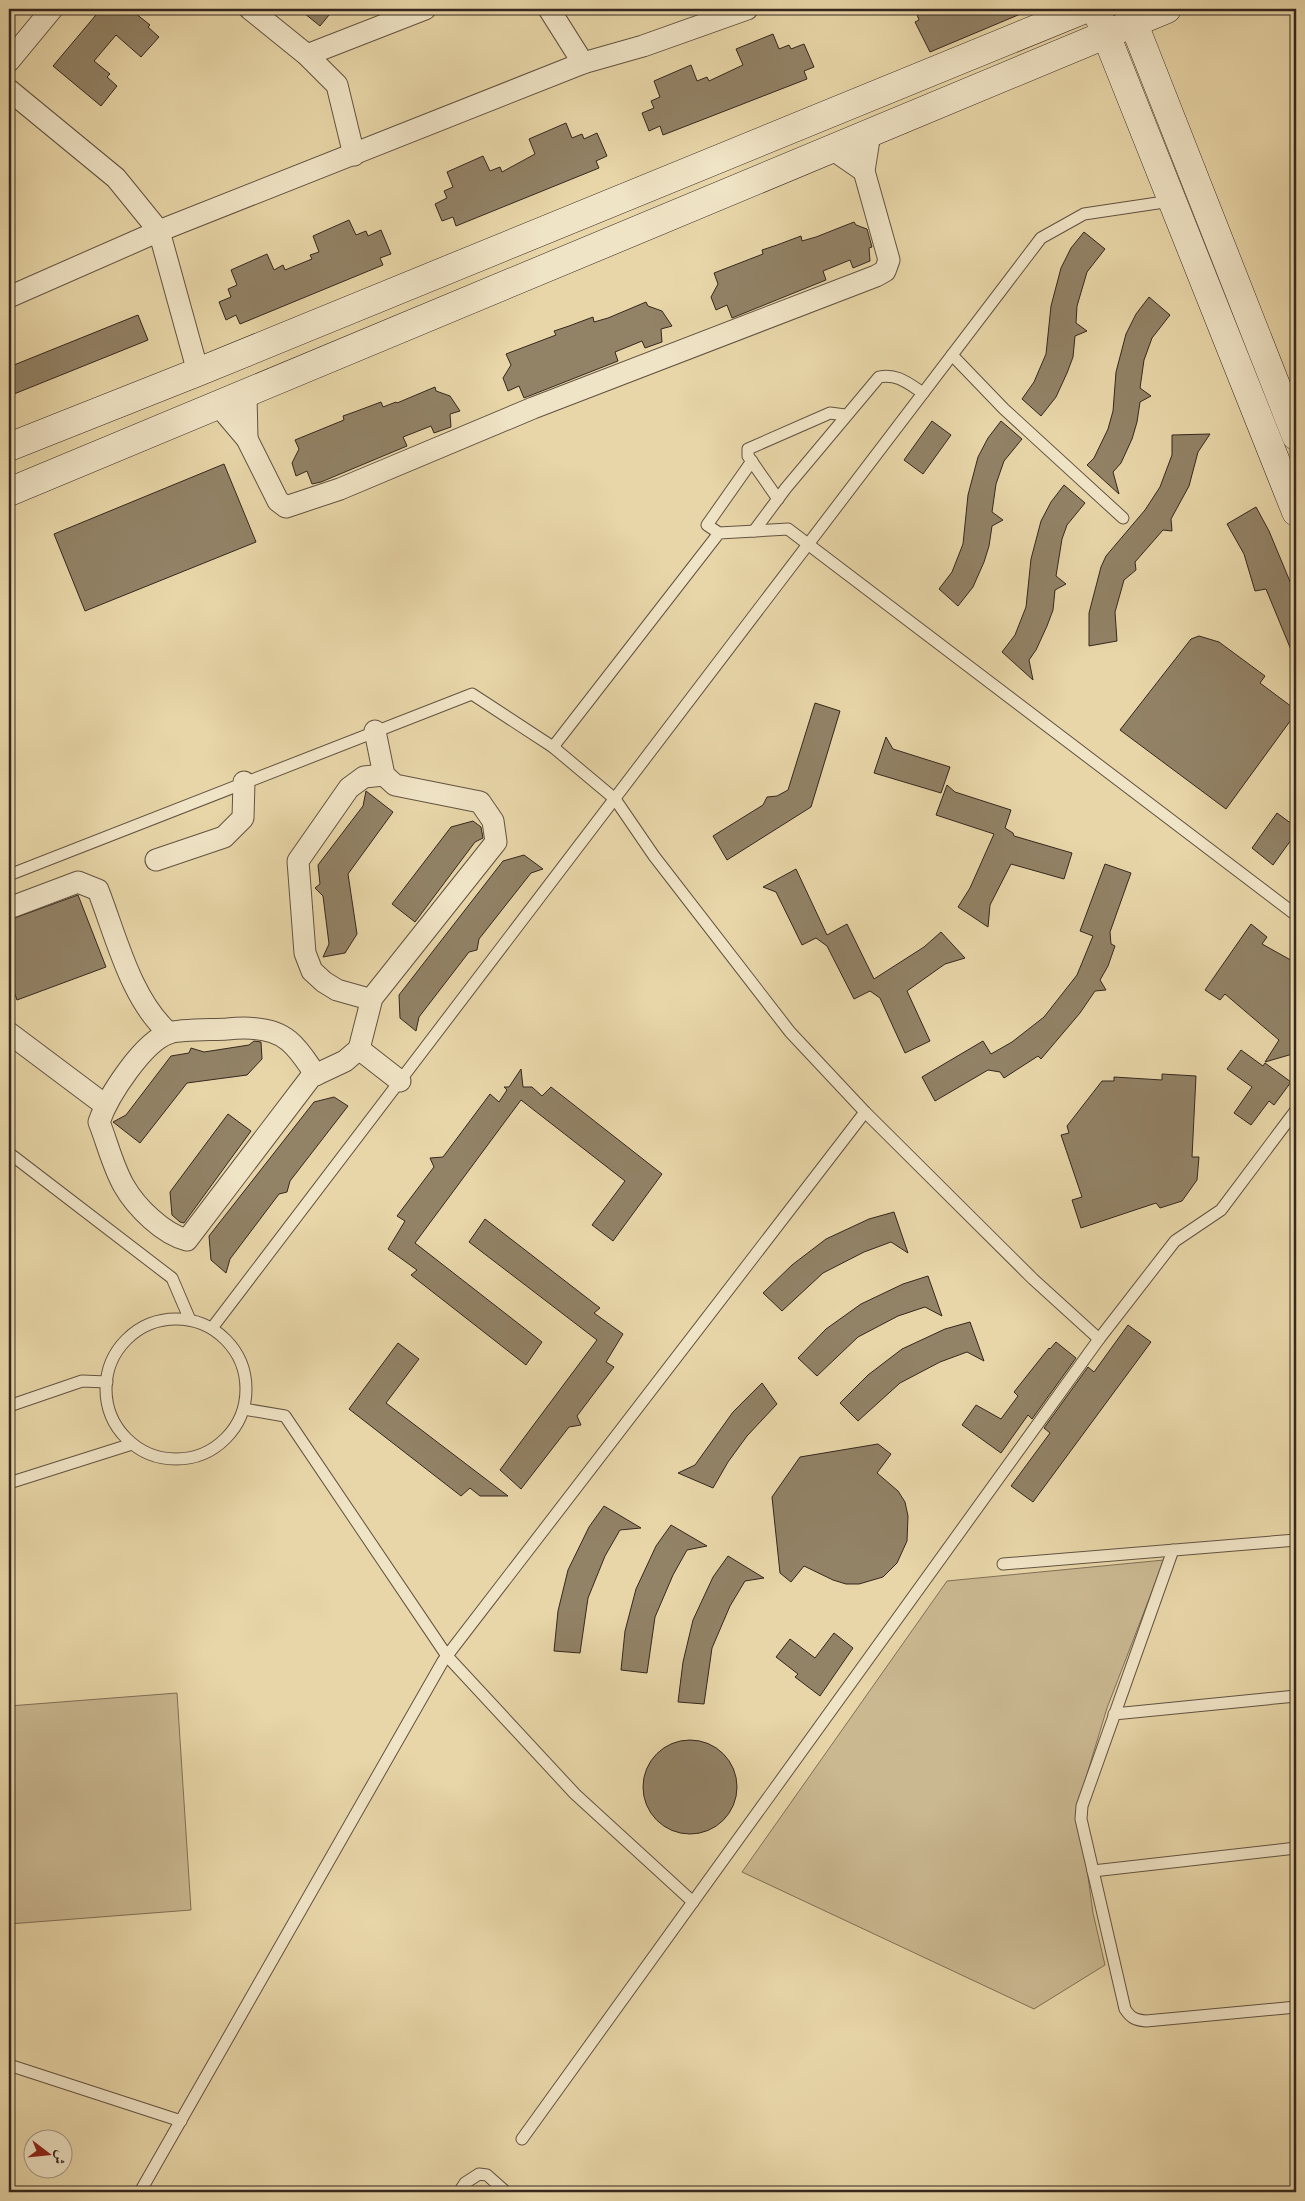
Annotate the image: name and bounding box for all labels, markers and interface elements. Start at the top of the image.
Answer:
north arrow [22,2128,72,2178]
text: ش [48,2148,70,2167]

